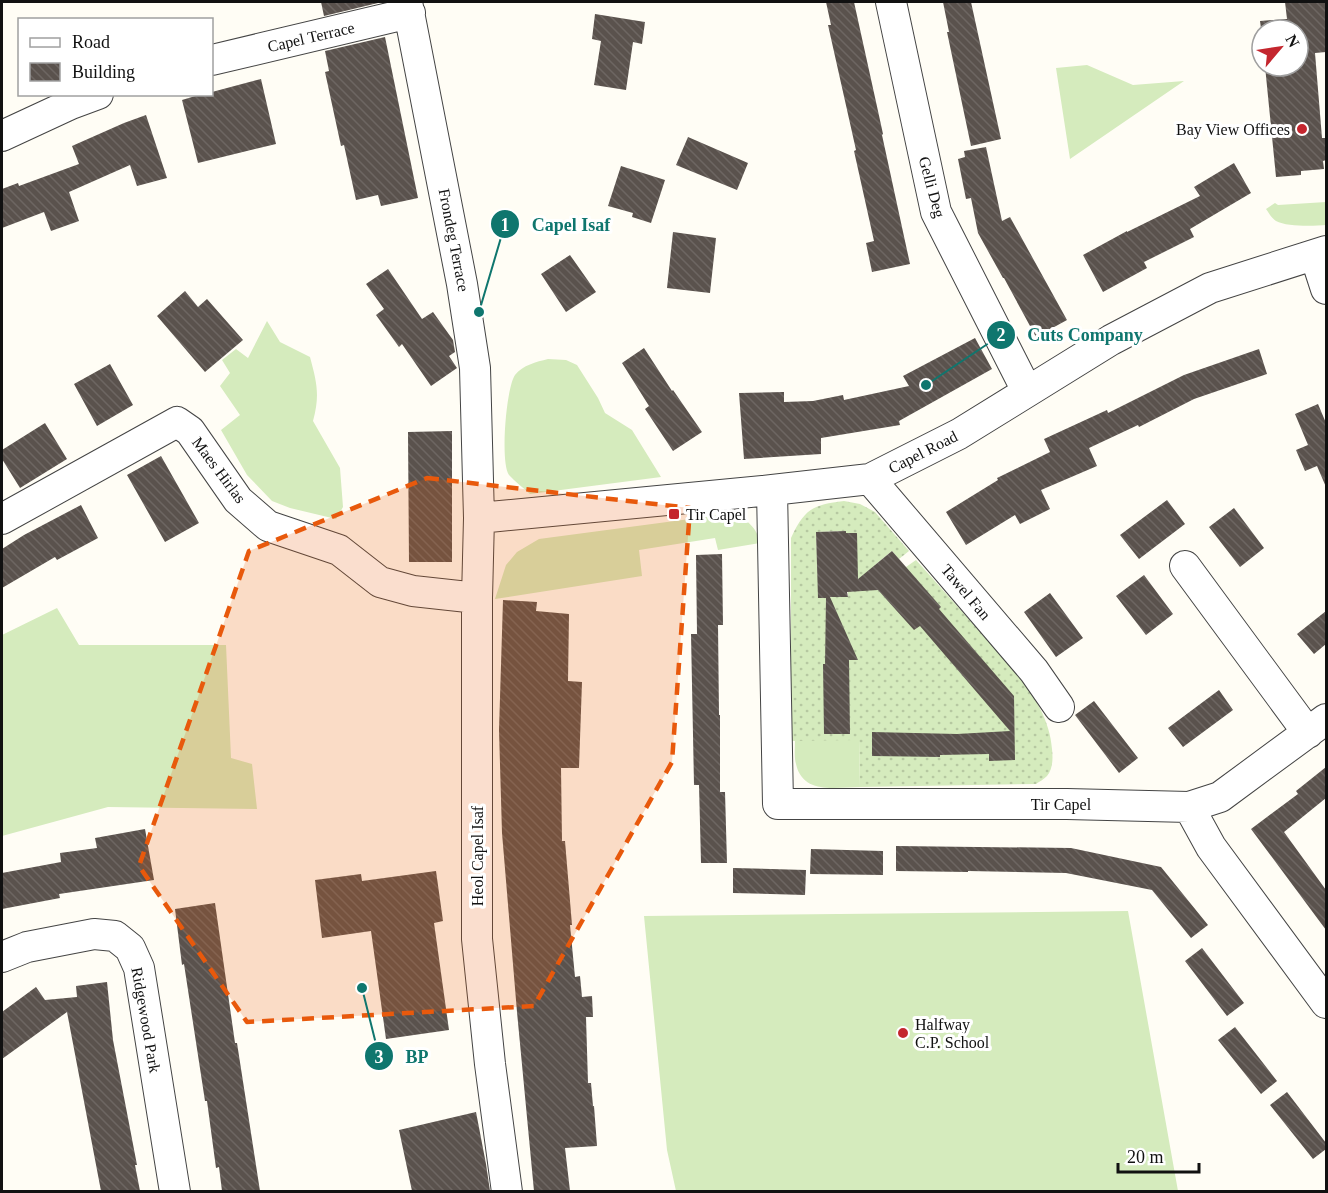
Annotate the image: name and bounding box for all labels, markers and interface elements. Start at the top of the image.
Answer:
legend [18,18,213,96]
north arrow [1250,18,1310,78]
street label: Capel Terrace [266,19,356,56]
text: Road [72,32,110,52]
text: N [1282,32,1303,51]
text: Building [72,62,135,82]
place label: Bay View Offices [1176,121,1290,139]
marker: Bay View Offices [1295,122,1309,136]
street label: Gelli Deg [915,155,948,220]
street label: Frondeg Terrace [435,187,472,293]
callout: Capel Isaf [490,206,622,242]
text: 1 [501,215,510,235]
text: Capel Isaf [532,215,611,235]
callout: Cuts Company [986,317,1155,353]
text: 2 [997,325,1006,345]
text: Cuts Company [1027,325,1143,345]
street label: Capel Road [886,427,961,478]
street label: Maes Hirlas [189,434,249,506]
place label: Tir Capel [686,506,747,524]
marker: Tir Capel [667,507,681,521]
street label: Tawel Fan [938,561,994,623]
street label: Tir Capel [1031,796,1092,814]
street label: Heol Capel Isaf [469,805,487,906]
street label: Ridgewood Park [127,966,164,1074]
place label: Halfway C.P. School [915,1016,990,1051]
marker: Halfway C.P. School [896,1026,910,1040]
callout: BP [364,1038,441,1074]
text: 3 [375,1047,384,1067]
text: BP [405,1047,429,1067]
scale bar [1118,1136,1199,1174]
text: 20 m [1127,1147,1164,1167]

